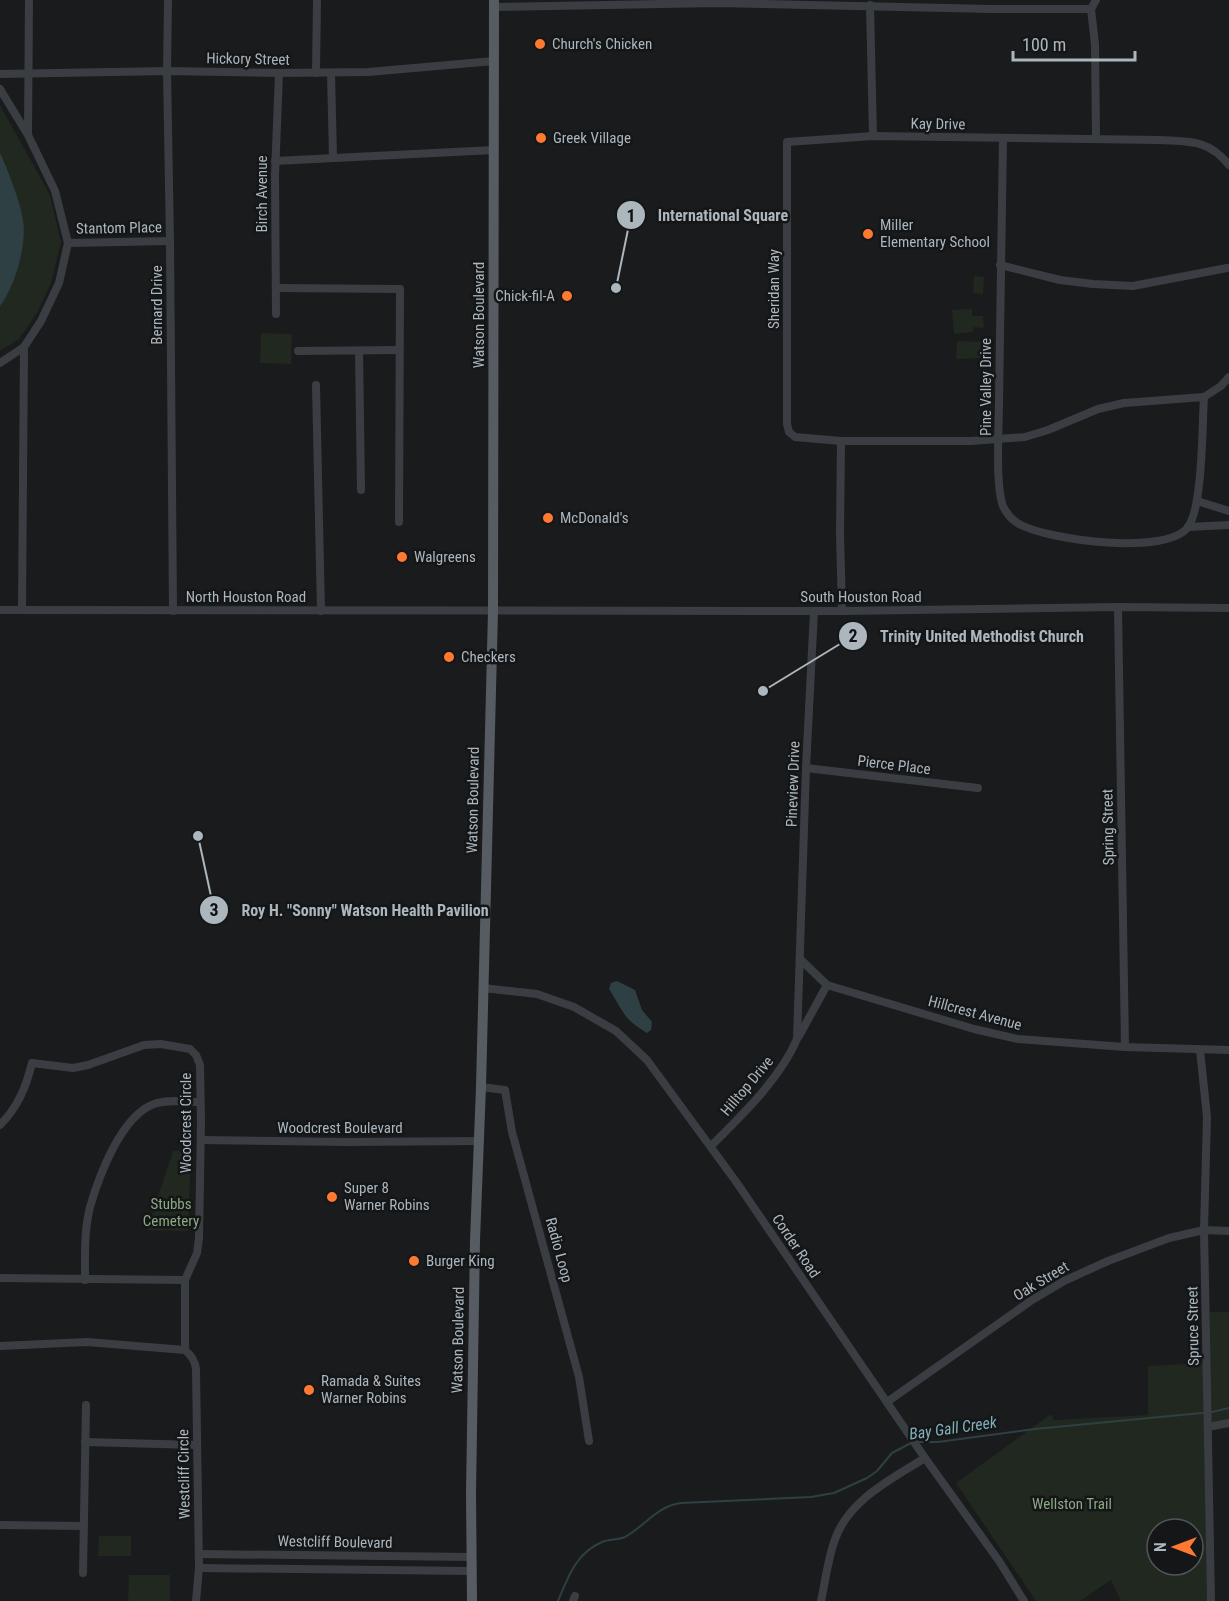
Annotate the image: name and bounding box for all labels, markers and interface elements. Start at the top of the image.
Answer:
scale bar [1013,24,1134,62]
text: 100 m [1022,34,1066,55]
place label: Church's Chicken [552,35,652,53]
marker: Church's Chicken [533,37,547,51]
street label: Hickory Street [206,49,290,69]
street label: Kay Drive [910,115,966,133]
place label: Greek Village [553,129,631,147]
marker: Greek Village [534,131,548,145]
street label: Birch Avenue [253,156,271,232]
callout: International Square [616,198,801,232]
text: 1 [626,205,636,226]
text: International Square [658,206,788,225]
place label: Miller Elementary School [880,216,990,251]
street label: Stantom Place [76,218,162,238]
marker: Miller Elementary School [861,227,875,241]
street label: Sheridan Way [765,249,783,329]
street label: Watson Boulevard [470,262,488,368]
street label: Bernard Drive [148,265,166,345]
place label: Chick-fil-A [495,287,555,305]
marker: Chick-fil-A [560,289,574,303]
street label: Pine Valley Drive [977,338,995,436]
place label: McDonald's [560,509,629,527]
marker: McDonald's [541,511,555,525]
place label: Walgreens [414,548,476,566]
marker: Walgreens [395,550,409,564]
street label: North Houston Road [186,588,306,606]
street label: South Houston Road [800,588,922,606]
callout: Trinity United Methodist Church [838,619,1096,653]
text: 2 [848,625,858,646]
text: Trinity United Methodist Church [880,627,1084,646]
place label: Checkers [461,648,516,666]
marker: Checkers [442,650,456,664]
street label: Pineview Drive [783,741,803,827]
street label: Watson Boulevard [463,747,483,853]
street label: Pierce Place [856,752,932,778]
street label: Spring Street [1098,789,1118,865]
callout: Roy H. "Sonny" Watson Health Pavilion [199,893,500,927]
text: 3 [209,899,219,920]
text: Roy H. "Sonny" Watson Health Pavilion [241,901,489,920]
street label: Hillcrest Avenue [926,992,1024,1034]
street label: Hilltop Drive [717,1053,777,1119]
street label: Woodcrest Circle [177,1073,195,1173]
street label: Woodcrest Boulevard [277,1119,403,1137]
place label: Super 8 Warner Robins [344,1179,430,1214]
marker: Super 8 Warner Robins [325,1190,339,1204]
park label: Stubbs Cemetery [143,1195,199,1230]
street label: Corder Road [768,1211,824,1281]
street label: Radio Loop [542,1216,576,1284]
place label: Burger King [426,1252,495,1270]
marker: Burger King [407,1254,421,1268]
street label: Oak Street [1010,1257,1072,1305]
street label: Spruce Street [1183,1286,1203,1366]
street label: Watson Boulevard [448,1287,468,1393]
place label: Ramada & Suites Warner Robins [321,1372,421,1407]
marker: Ramada & Suites Warner Robins [302,1383,316,1397]
water label: Bay Gall Creek [908,1412,999,1444]
street label: Westcliff Circle [174,1429,194,1519]
park label: Wellston Trail [1032,1495,1112,1513]
north arrow [1145,1517,1205,1577]
street label: Westcliff Boulevard [277,1532,393,1552]
text: N [1151,1542,1170,1552]

